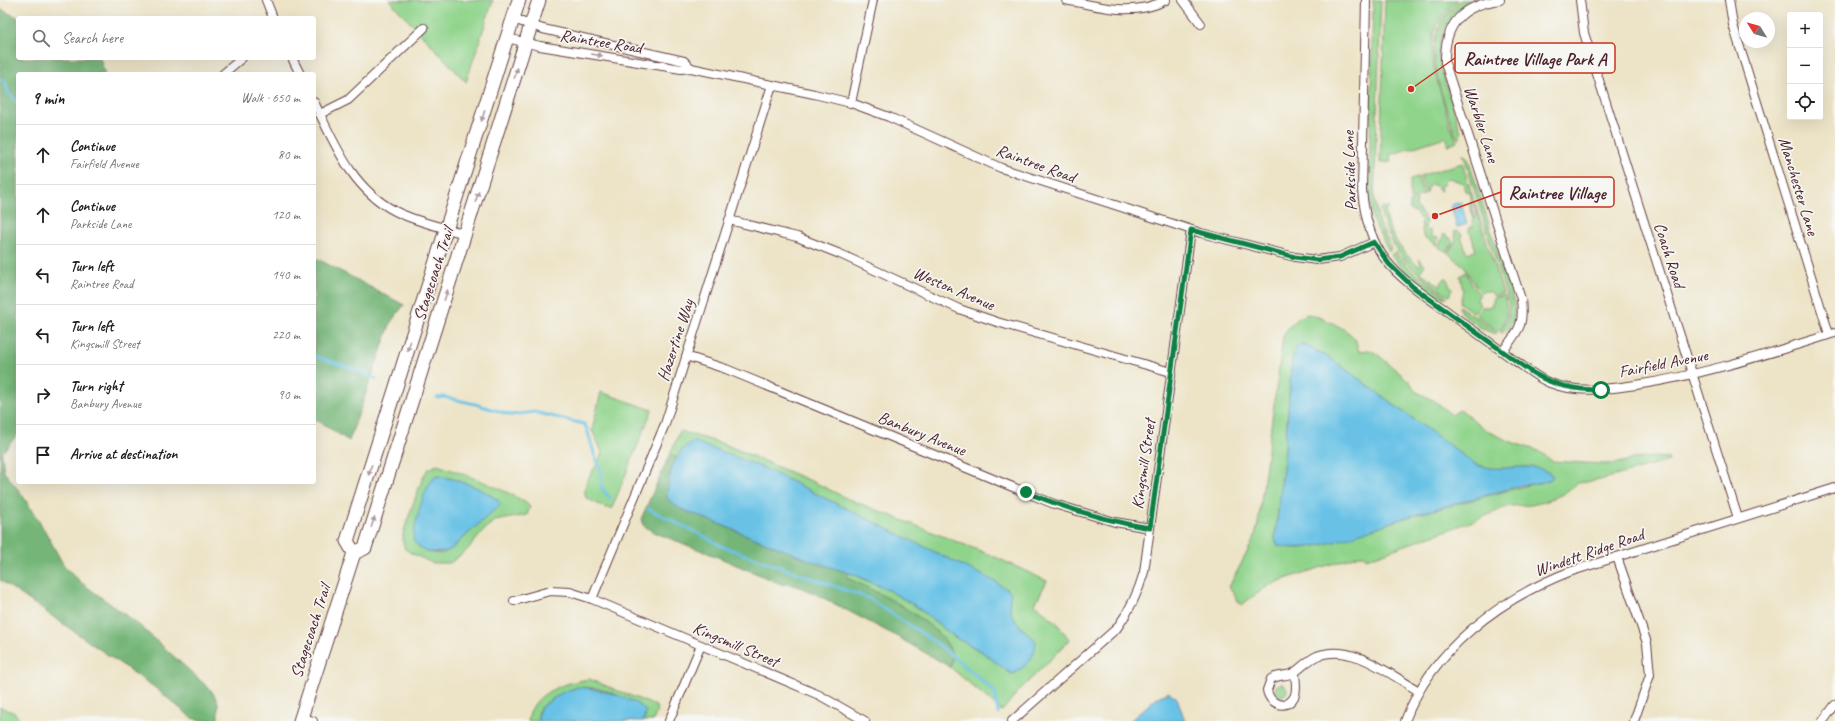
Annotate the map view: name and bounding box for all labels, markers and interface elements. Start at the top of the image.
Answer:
north arrow [1739,12,1775,48]
map controls [1787,12,1823,120]
button: + [1787,12,1823,48]
search box [16,16,316,60]
street label: Raintree Road [558,25,646,59]
icon: search [30,27,52,49]
text: Search here [62,29,123,48]
callout: Raintree Village Park A [1455,43,1615,73]
text: Raintree Village Park A [1463,48,1608,70]
button: − [1787,48,1823,84]
one-way arrow [591,52,603,58]
one-way arrow [513,66,519,78]
street label: Warbler Lane [1459,83,1504,166]
button: locate [1787,84,1823,120]
text: 9 min [32,88,64,109]
text: Walk · 650 m [241,90,300,106]
one-way arrow [479,110,485,122]
street label: Parkside Lane [1338,129,1361,211]
street label: Manchester Lane [1774,135,1824,239]
text: Continue [70,137,115,156]
street label: Raintree Road [993,139,1080,188]
icon: ahead [32,144,54,166]
text: 80 m [278,147,300,163]
text: Fairfield Avenue [70,156,139,172]
callout: Raintree Village [1501,177,1614,207]
text: Raintree Village [1508,182,1608,204]
one-way arrow [474,190,480,202]
text: Continue [70,197,115,216]
icon: ahead [32,204,54,226]
text: 120 m [272,207,300,223]
text: Parkside Lane [70,216,131,232]
street label: Coach Road [1649,220,1691,293]
street label: Stagecoach Trail [409,222,459,323]
text: Turn left [70,257,113,276]
street label: Weston Avenue [910,262,999,316]
icon: left [32,264,54,286]
text: 140 m [272,267,300,283]
text: Raintree Road [70,276,133,292]
one-way arrow [443,289,449,301]
street label: Hazertine Way [652,295,699,384]
text: Turn left [70,317,113,336]
icon: left [32,324,54,346]
text: 220 m [272,327,300,343]
text: Kingsmill Street [70,336,140,352]
one-way arrow [406,340,412,352]
street label: Fairfield Avenue [1617,344,1711,382]
text: Turn right [70,377,123,396]
route start [1592,381,1610,399]
icon: right [32,384,54,406]
text: 90 m [278,387,300,403]
text: Banbury Avenue [70,396,141,412]
street label: Banbury Avenue [875,406,970,461]
street label: Kingsmill Street [1127,415,1161,511]
icon: arrive [32,444,54,466]
text: Arrive at destination [70,445,177,464]
one-way arrow [367,464,373,476]
route end [1017,483,1035,501]
one-way arrow [370,516,376,528]
street label: Windett Ridge Road [1532,523,1649,581]
street label: Stagecoach Trail [286,579,336,680]
street label: Kingsmill Street [690,617,784,673]

